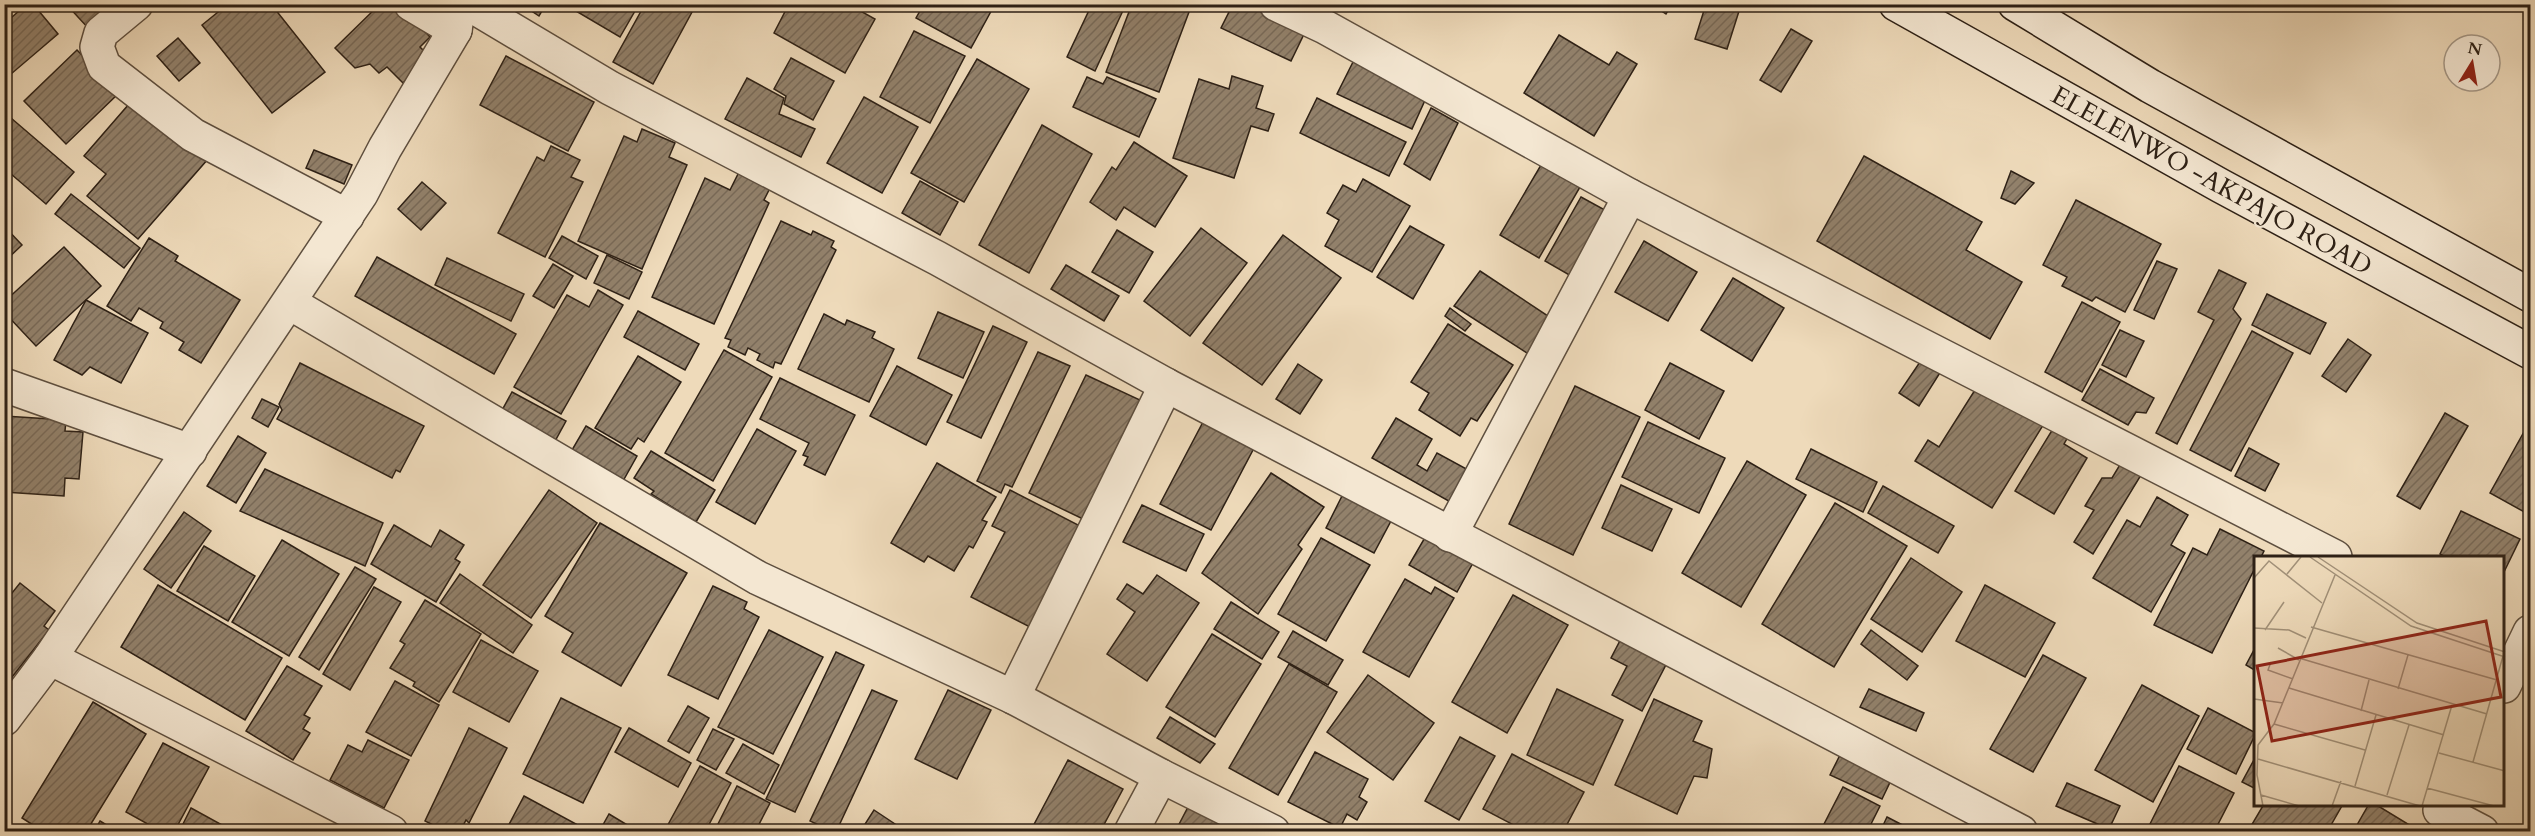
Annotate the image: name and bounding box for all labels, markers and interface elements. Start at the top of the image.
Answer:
north arrow [2442,33,2502,93]
text: N [2466,37,2484,61]
street label: ELELENWO -AKPAJO ROAD [2045,77,2378,283]
inset map [2254,556,2505,806]

